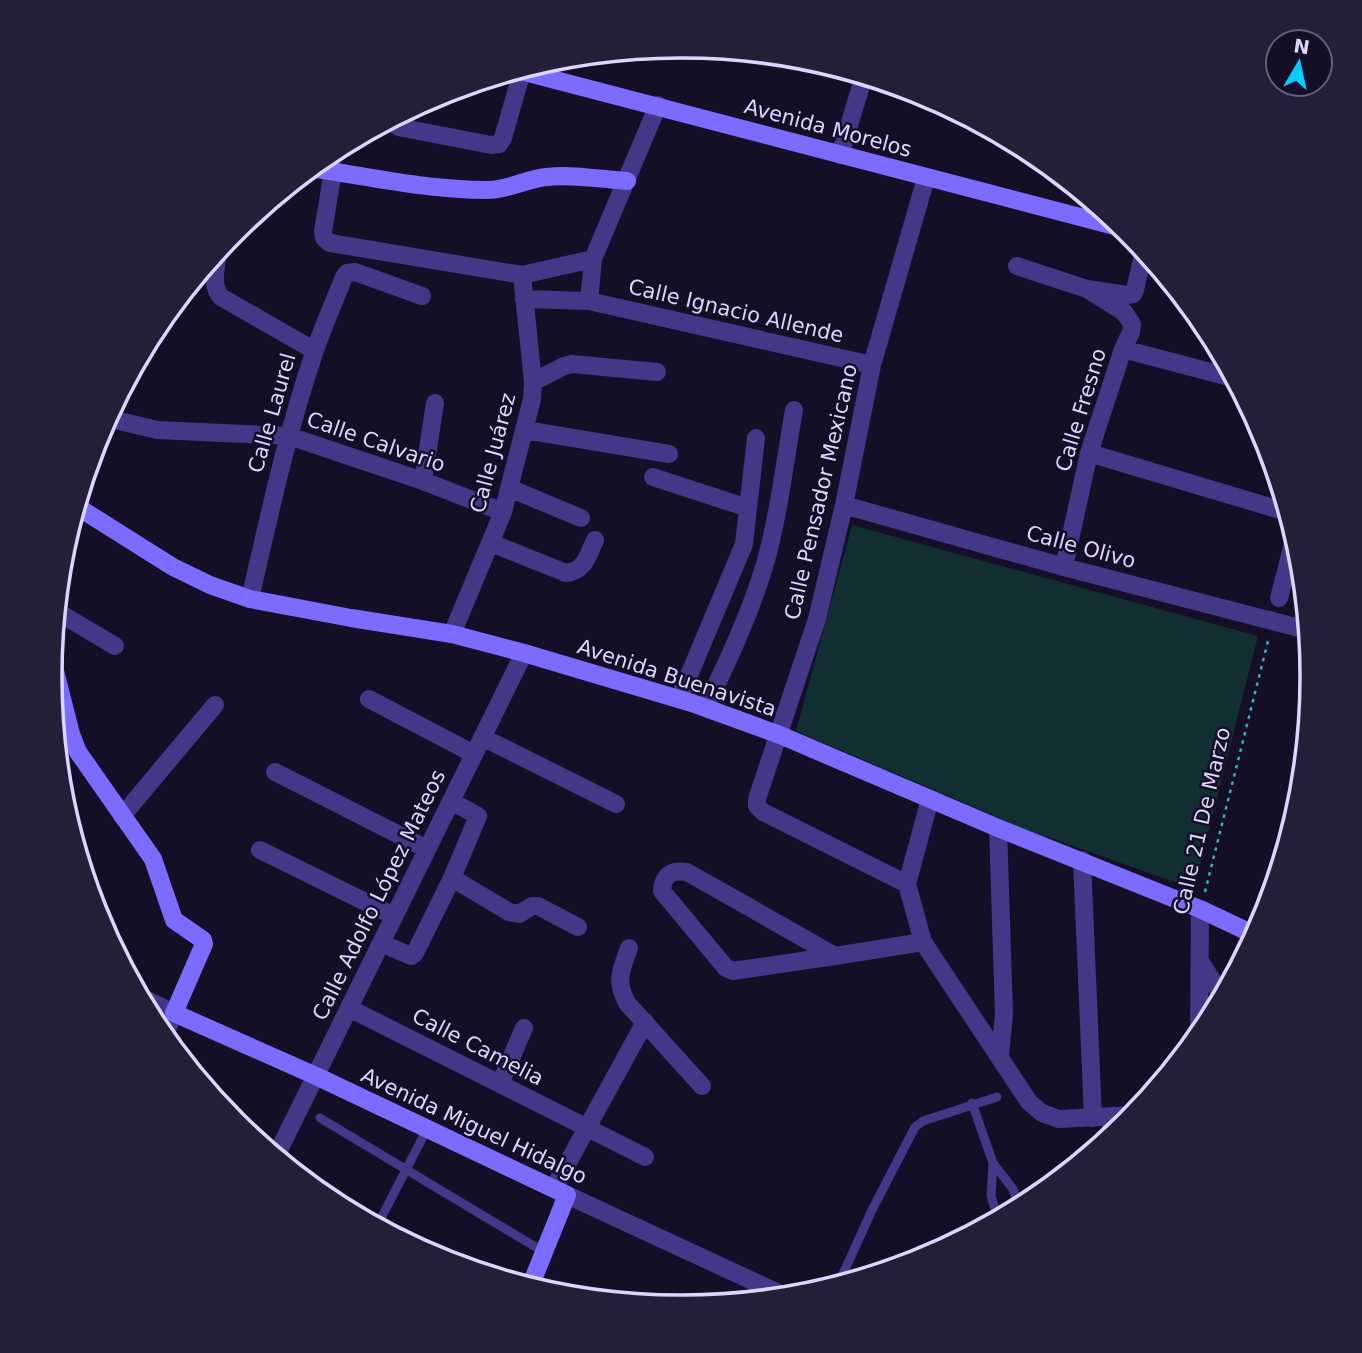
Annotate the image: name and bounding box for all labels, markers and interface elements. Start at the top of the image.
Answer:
north arrow [1264,28,1334,98]
text: N [1292,34,1311,58]
street label: Avenida Morelos [742,94,914,162]
street label: Calle Ignacio Allende [626,275,846,347]
street label: Calle Fresno [1051,346,1111,474]
street label: Calle Laurel [243,350,301,476]
street label: Calle Pensador Mexicano [780,362,862,622]
street label: Calle Juárez [465,390,521,516]
street label: Calle Calvario [304,407,448,477]
street label: Calle Olivo [1024,521,1138,573]
street label: Avenida Buenavista [575,635,779,721]
street label: Calle 21 De Marzo [1169,725,1235,917]
street label: Calle Adolfo López Mateos [308,766,450,1024]
street label: Calle Camelia [408,1004,548,1090]
street label: Avenida Miguel Hidalgo [357,1063,591,1189]

